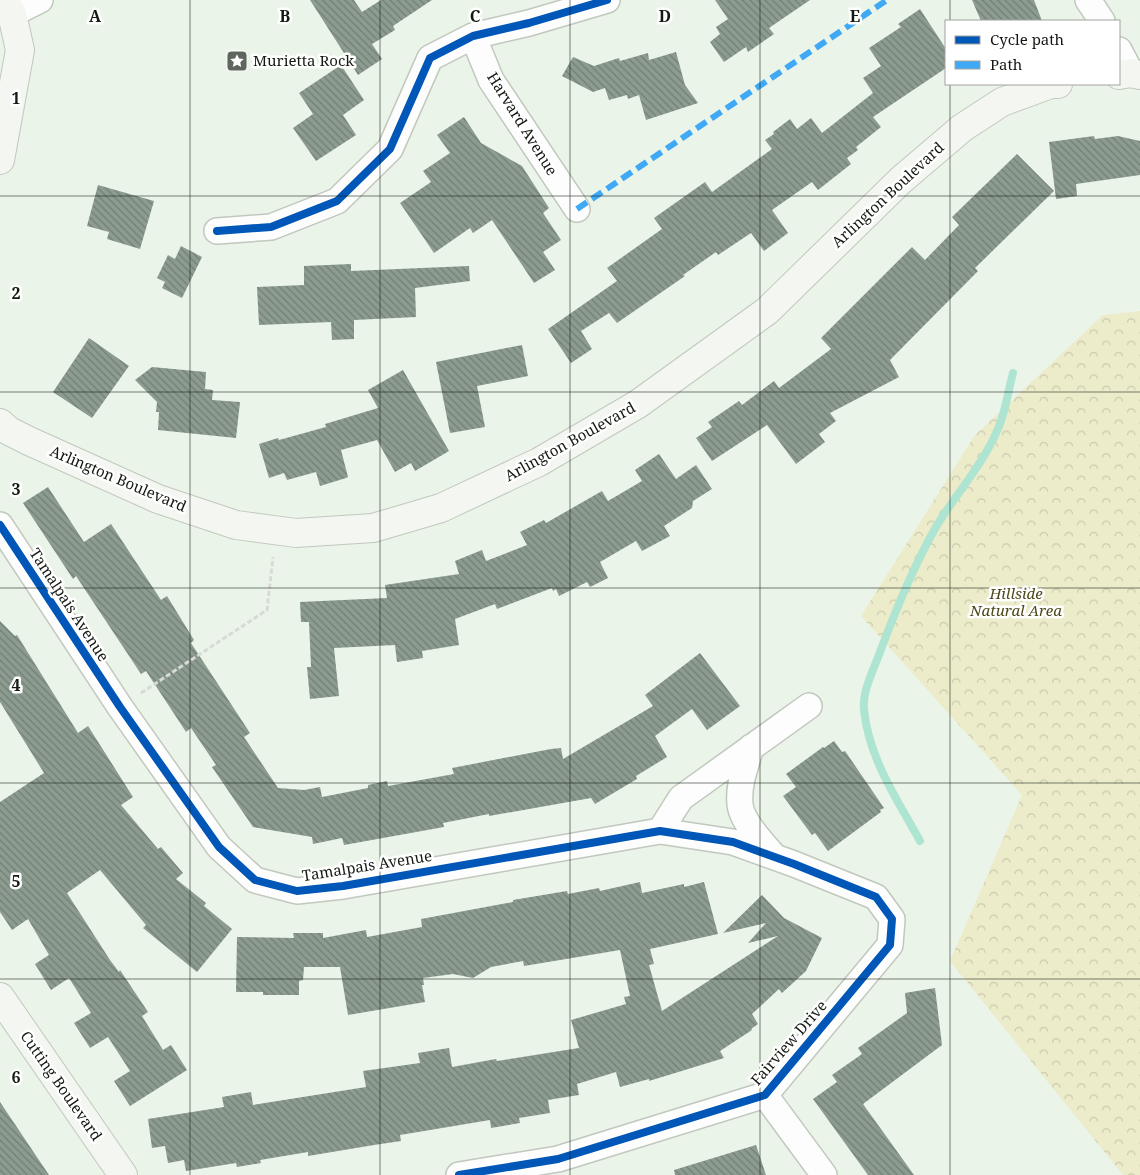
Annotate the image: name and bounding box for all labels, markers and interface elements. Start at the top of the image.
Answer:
text: A [89,5,102,27]
text: B [280,5,291,27]
text: C [470,5,481,27]
text: D [659,5,671,27]
text: E [850,5,860,27]
legend [945,20,1120,85]
text: Cycle path [990,29,1065,49]
place icon: Murietta Rock [225,49,249,73]
place label: Murietta Rock [253,50,354,70]
text: Path [990,54,1023,74]
street label: Harvard Avenue [483,68,563,179]
text: 1 [11,87,21,109]
street label: Arlington Boulevard [827,137,948,252]
text: 2 [11,282,21,304]
street label: Arlington Boulevard [501,397,638,485]
street label: Arlington Boulevard [47,440,190,516]
text: 3 [11,478,21,500]
street label: Tamalpais Avenue [26,544,114,665]
park label: Hillside Natural Area [969,583,1062,620]
text: 4 [11,674,21,696]
street label: Tamalpais Avenue [300,845,433,885]
text: 5 [11,870,21,892]
street label: Fairview Drive [746,996,831,1089]
street label: Cutting Boulevard [16,1027,107,1144]
text: 6 [11,1066,21,1088]

